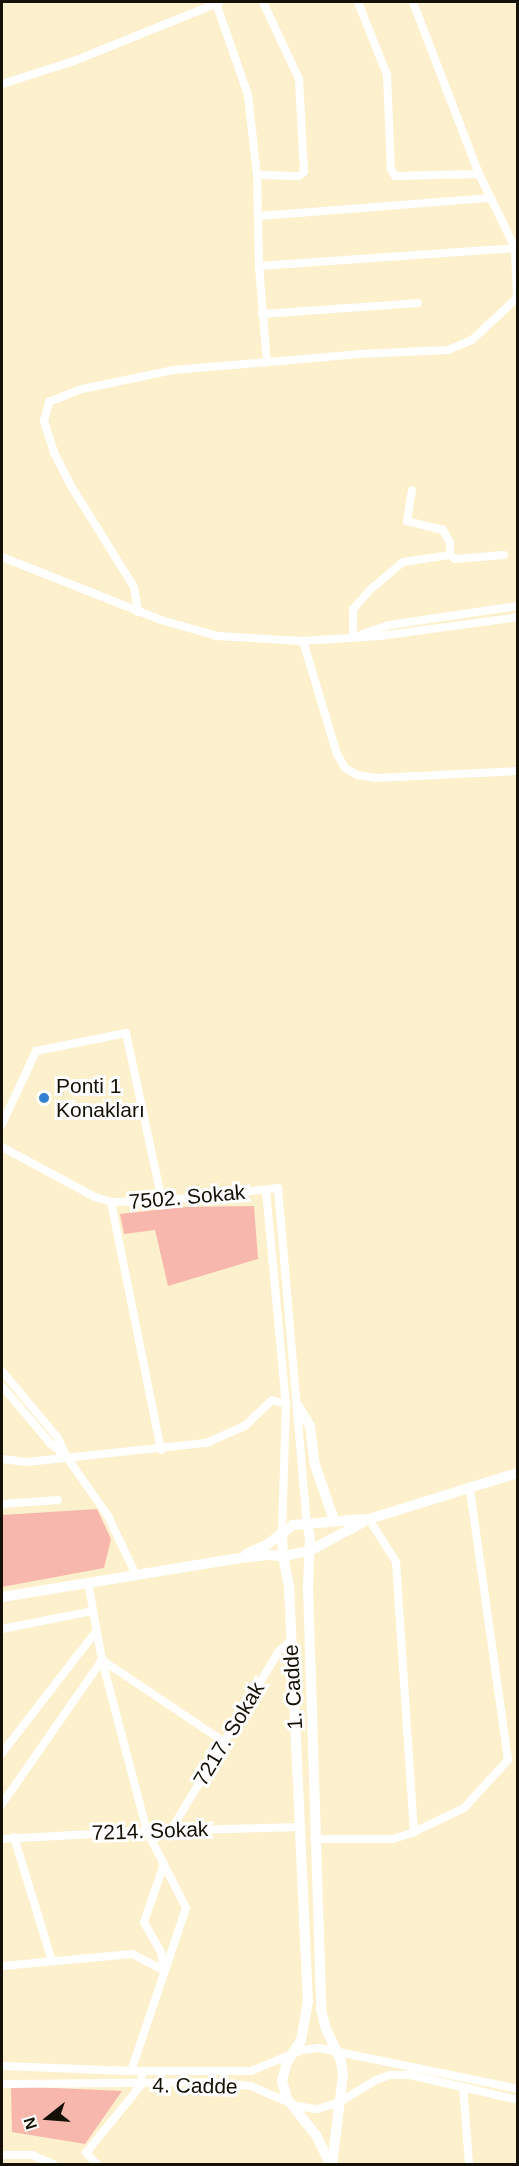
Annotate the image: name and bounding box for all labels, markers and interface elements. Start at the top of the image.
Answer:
place label: Ponti 1 Konakları [56,1073,145,1123]
marker: Ponti 1 Konakları [37,1091,51,1105]
street label: 7502. Sokak [128,1179,246,1215]
street label: 1. Cadde [278,1644,308,1730]
street label: 7217. Sokak [188,1677,270,1791]
street label: 7214. Sokak [91,1816,209,1846]
street label: 4. Cadde [152,2073,238,2099]
north arrow [18,2088,78,2148]
text: N [20,2115,40,2131]

